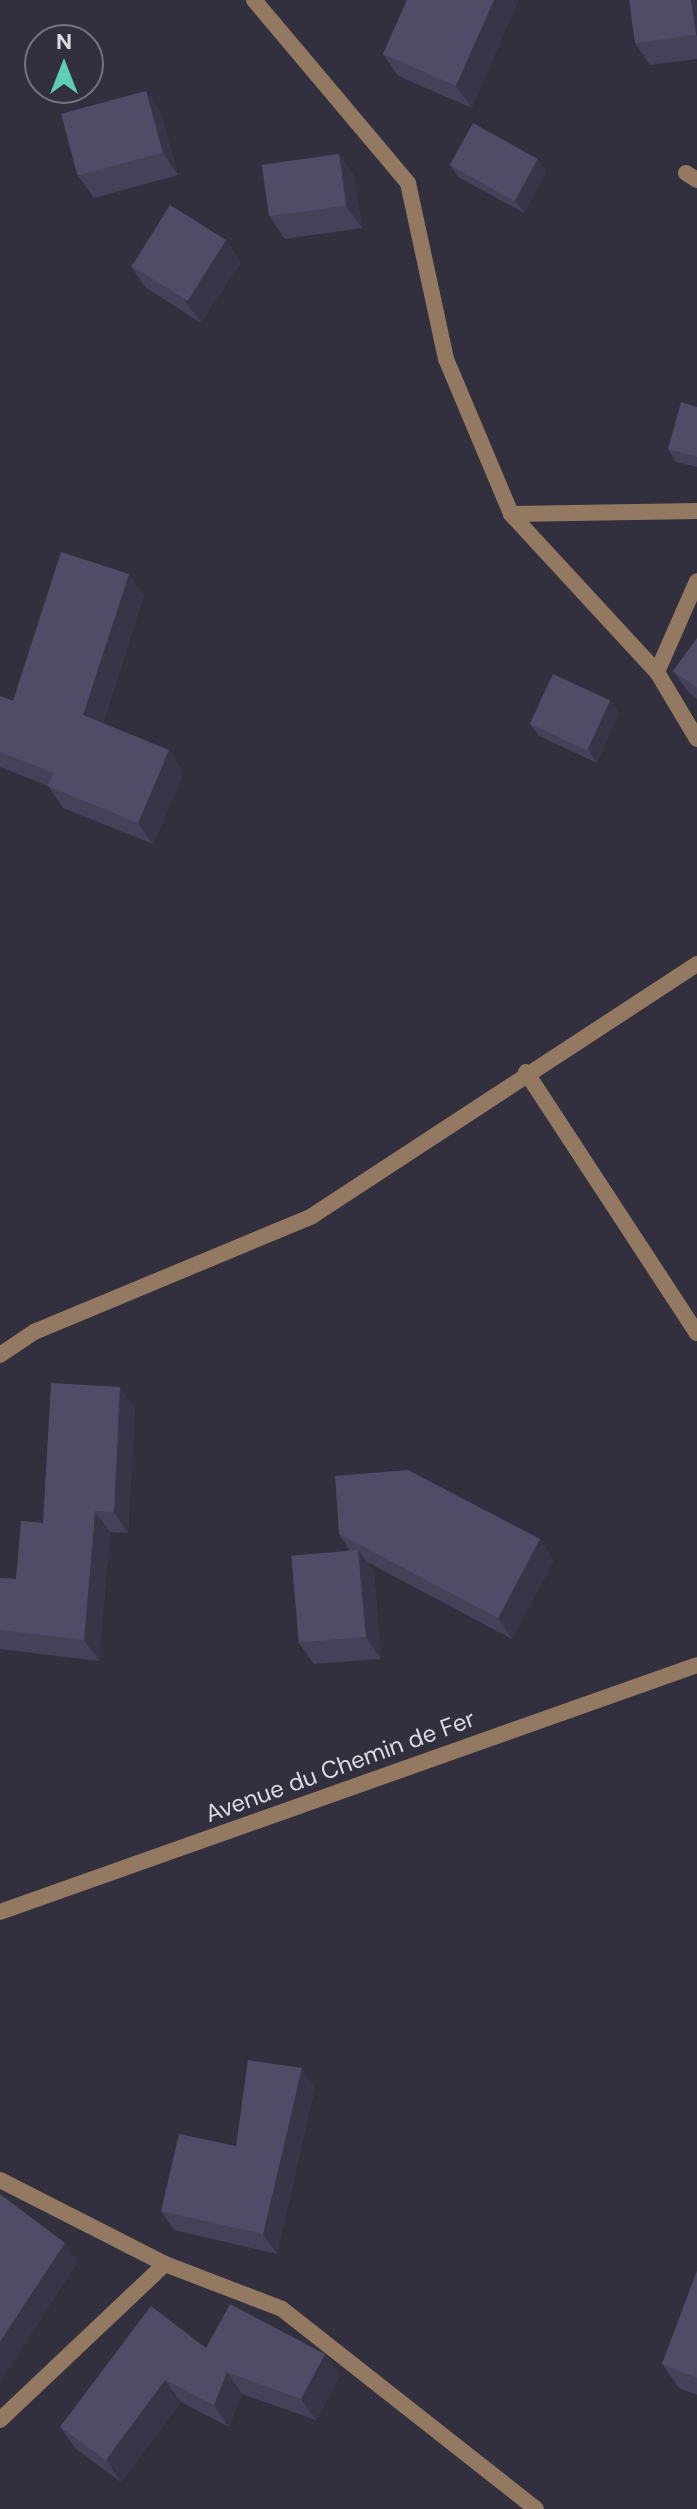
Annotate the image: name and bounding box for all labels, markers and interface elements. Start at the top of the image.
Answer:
north arrow [24,24,104,104]
text: N [56,27,72,56]
street label: Avenue du Chemin de Fer [201,1704,479,1828]

